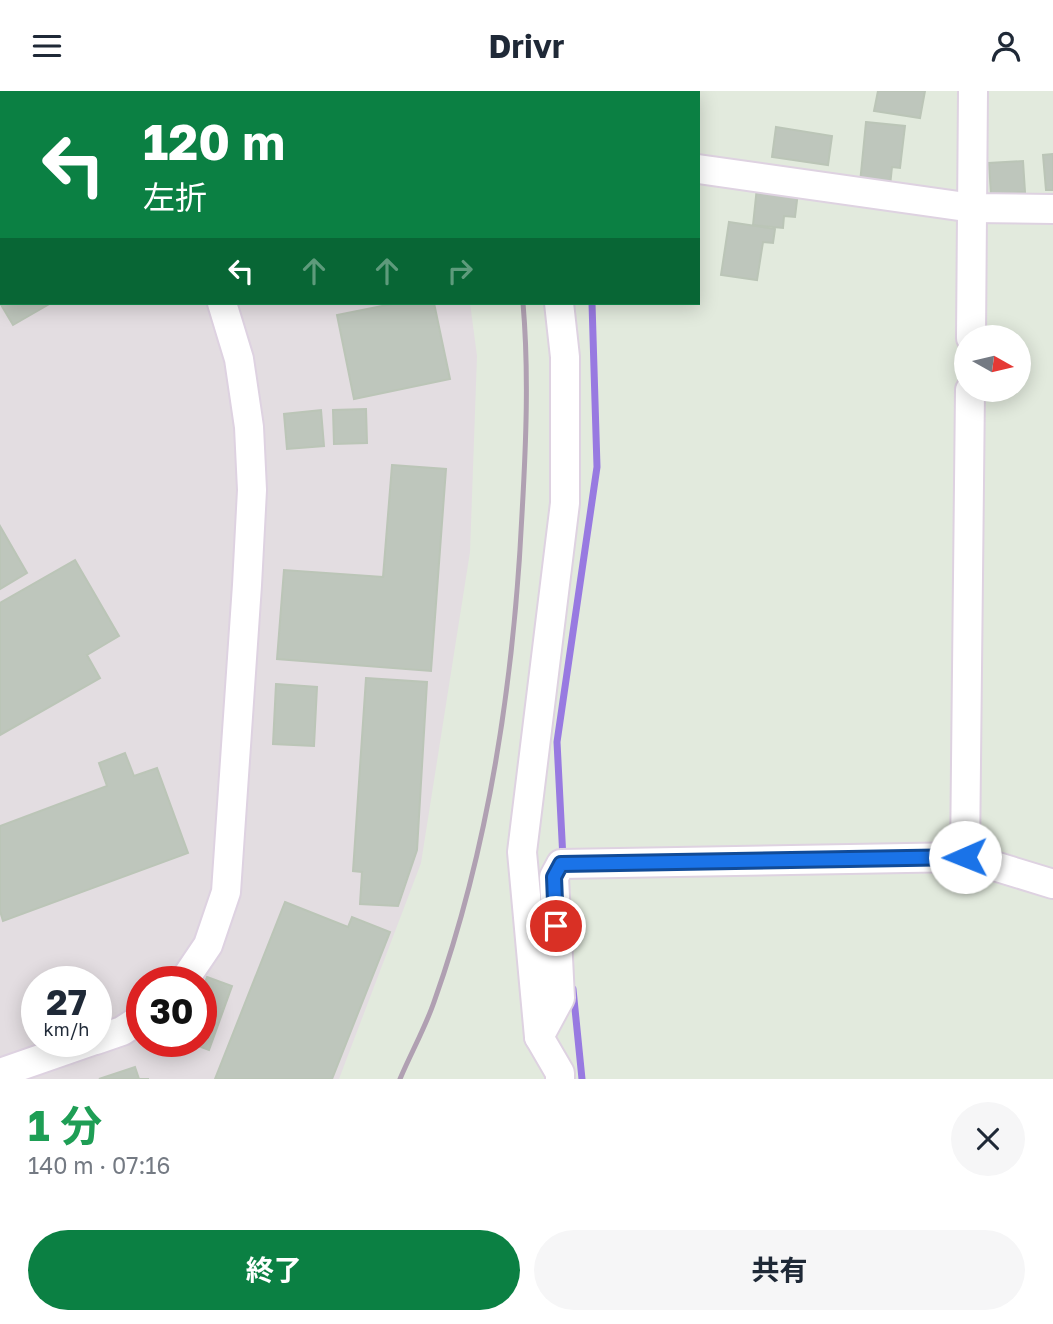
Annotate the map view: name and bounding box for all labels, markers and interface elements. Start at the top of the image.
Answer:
icon: menu [28,27,66,65]
text: Drivr [489,27,564,65]
icon: person [987,27,1025,65]
text: 120 m [143,112,285,171]
icon: left [28,119,119,210]
text: 左折 [143,178,207,216]
icon: left [222,252,260,290]
icon: ahead [295,252,333,290]
icon: ahead [368,252,406,290]
icon: right [441,252,479,290]
north arrow [954,325,1031,403]
map controls [954,325,1031,402]
position arrow [928,820,1002,894]
pin [526,896,586,956]
icon: arrive [537,907,575,945]
speed limit sign: 30 [126,966,217,1057]
text: 27 [46,981,87,1023]
text: km/h [44,1018,89,1040]
text: 1 分 [28,1100,102,1150]
button: close [951,1102,1025,1176]
text: 140 m · 07:16 [28,1151,170,1179]
button: 終了 [28,1230,520,1310]
button: 共有 [534,1230,1025,1310]

